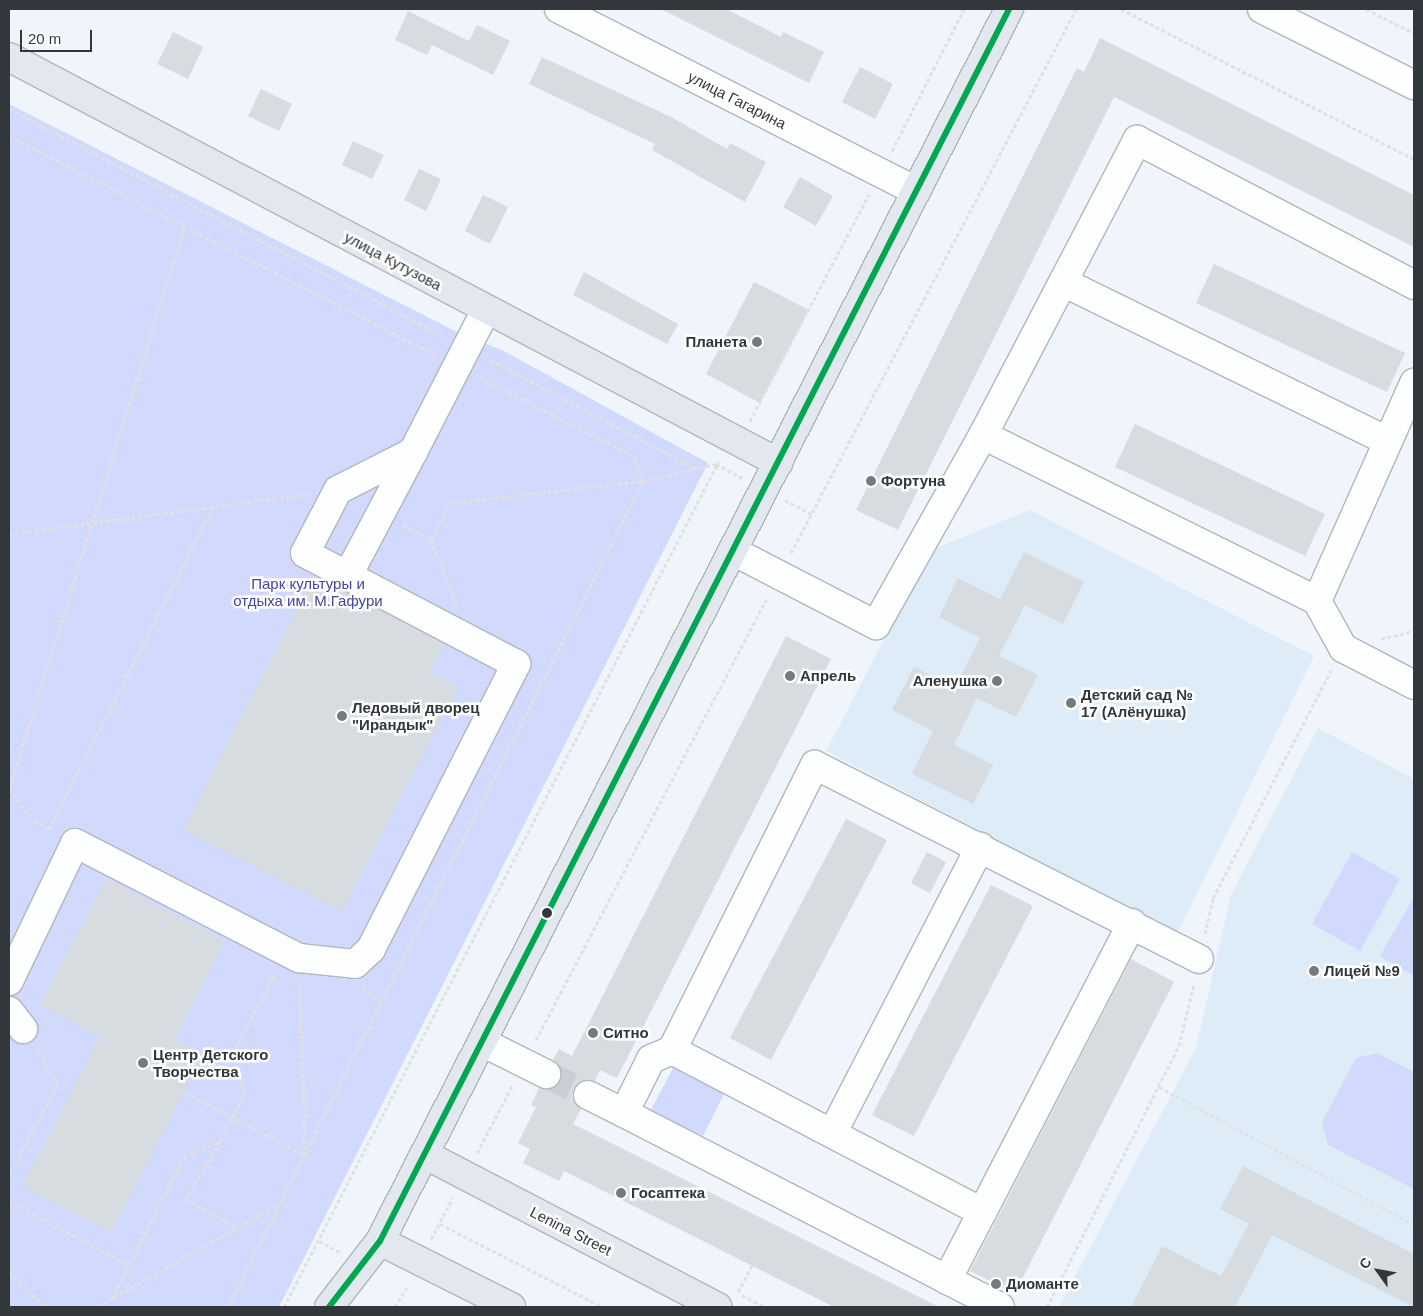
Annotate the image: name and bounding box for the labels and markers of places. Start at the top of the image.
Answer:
place label: Планета [685,333,747,351]
marker: Планета [751,336,763,348]
place label: Фортуна [881,472,945,490]
marker: Фортуна [865,475,877,487]
place label: Апрель [800,667,856,685]
marker: Апрель [784,670,796,682]
place label: Аленушка [913,672,987,690]
marker: Аленушка [991,675,1003,687]
place label: Детский сад № 17 (Алёнушка) [1081,685,1193,720]
marker: Детский сад № 17 (Алёнушка) [1065,697,1077,709]
place label: Ледовый дворец "Ирандык" [352,698,479,733]
marker: Ледовый дворец "Ирандык" [336,710,348,722]
unlabelled marker [542,908,552,918]
place label: Лицей №9 [1324,962,1400,980]
marker: Лицей №9 [1308,965,1320,977]
place label: Ситно [603,1024,649,1042]
marker: Ситно [587,1027,599,1039]
place label: Центр Детского Творчества [153,1045,268,1080]
marker: Центр Детского Творчества [137,1057,149,1069]
place label: Госаптека [631,1184,705,1202]
marker: Госаптека [615,1187,627,1199]
place label: Диоманте [1006,1275,1079,1293]
marker: Диоманте [990,1278,1002,1290]

